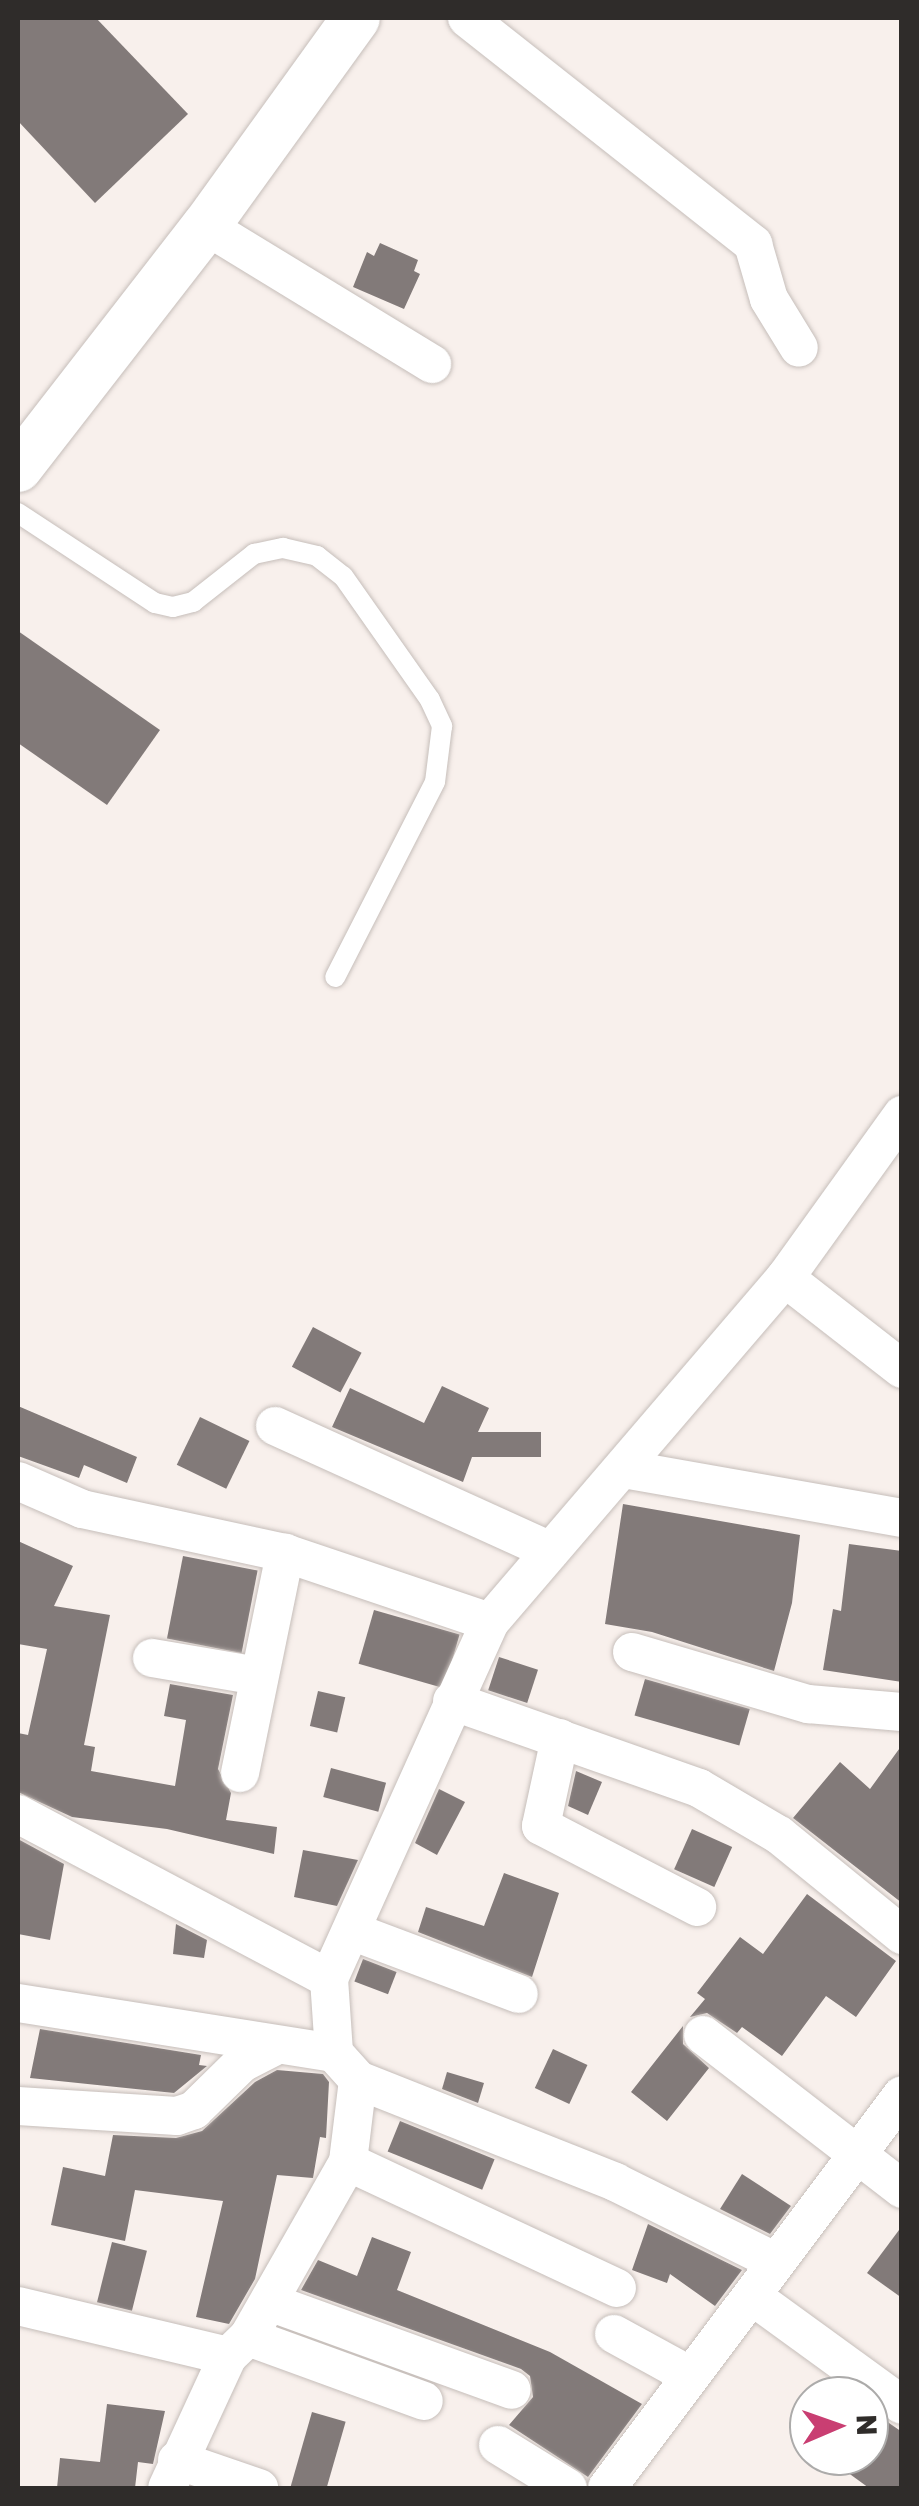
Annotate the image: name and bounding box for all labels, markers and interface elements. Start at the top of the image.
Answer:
north arrow [789,2376,889,2476]
text: N [851,2414,884,2436]

